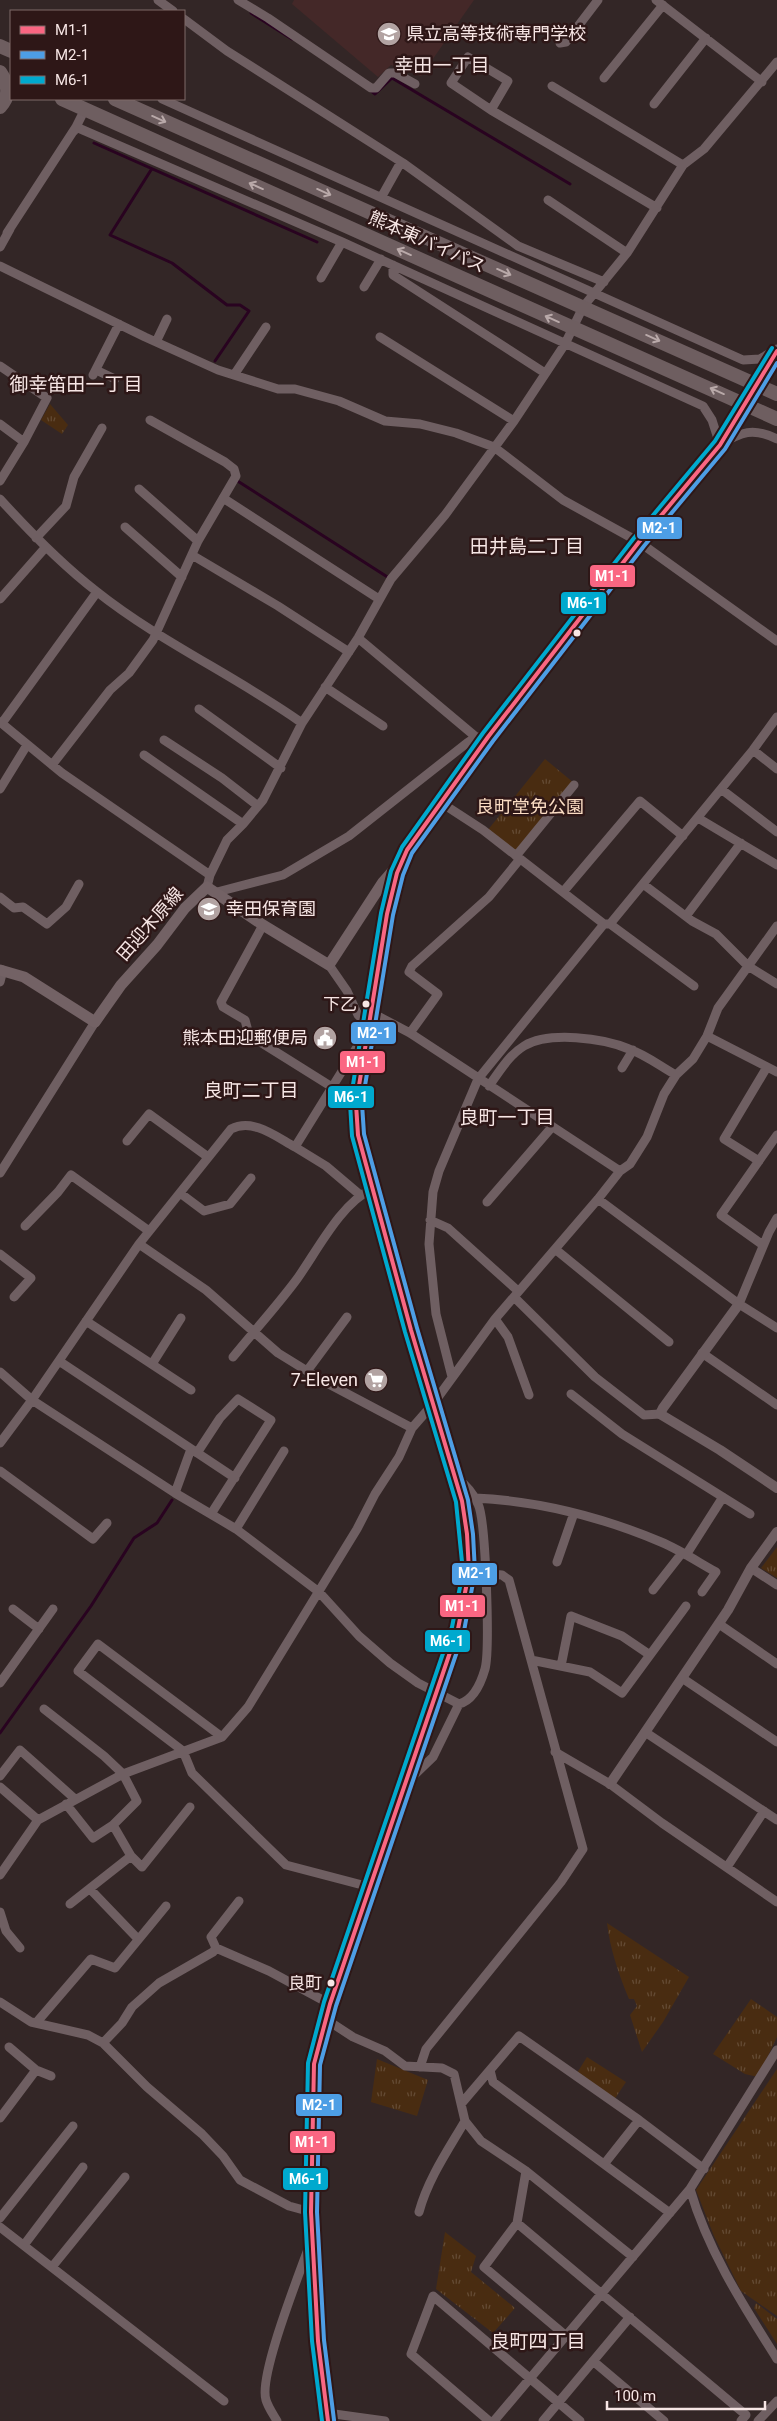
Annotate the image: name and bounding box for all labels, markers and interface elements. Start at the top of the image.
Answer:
legend [10,10,185,100]
text: M1-1 [55,21,89,39]
school or university icon: 県立高等技術専門学校 [376,21,402,47]
place label: 県立高等技術専門学校 [406,23,586,44]
text: M2-1 [55,46,89,64]
district label: 幸田一丁目 [394,54,490,77]
text: M6-1 [55,71,89,89]
one-way arrow [151,114,166,124]
one-way arrow [249,180,264,190]
one-way arrow [316,187,331,197]
street label: 熊本東バイパス [366,206,489,277]
one-way arrow [397,247,412,257]
one-way arrow [496,268,511,278]
one-way arrow [545,313,560,323]
one-way arrow [645,334,660,344]
district label: 御幸笛田一丁目 [9,373,143,396]
one-way arrow [710,386,725,396]
line badge: M2-1 [636,516,683,540]
text: M2-1 [642,520,676,536]
district label: 田井島二丁目 [470,535,584,558]
line badge: M1-1 [589,564,636,588]
text: M1-1 [595,568,629,584]
line badge: M6-1 [560,591,607,615]
text: M6-1 [567,595,601,611]
unlabelled marker [572,628,582,638]
park label: 良町堂免公園 [476,796,584,817]
street label: 田迎木原線 [112,883,187,965]
school or university icon: 幸田保育園 [196,896,222,922]
place label: 幸田保育園 [226,898,316,919]
place label: 下乙 [323,994,357,1014]
marker: 下乙 [361,999,371,1009]
line badge: M2-1 [350,1021,397,1045]
public building icon: 熊本田迎郵便局 [312,1025,338,1051]
text: M2-1 [357,1025,391,1041]
place label: 熊本田迎郵便局 [182,1027,308,1048]
line badge: M1-1 [339,1050,386,1074]
text: M1-1 [346,1054,380,1070]
district label: 良町二丁目 [203,1079,299,1102]
line badge: M6-1 [327,1085,375,1109]
text: M6-1 [334,1089,368,1105]
district label: 良町一丁目 [459,1106,555,1129]
supermarket icon: 7-Eleven [363,1367,389,1393]
place label: 7-Eleven [291,1369,358,1390]
line badge: M2-1 [451,1562,498,1586]
text: M2-1 [458,1565,492,1581]
line badge: M1-1 [439,1594,486,1618]
text: M1-1 [445,1598,479,1614]
line badge: M6-1 [424,1629,471,1653]
text: M6-1 [430,1633,464,1649]
place label: 良町 [288,1973,322,1993]
marker: 良町 [326,1978,336,1988]
line badge: M2-1 [295,2093,343,2117]
text: M2-1 [302,2097,336,2113]
line badge: M1-1 [289,2130,336,2154]
text: M1-1 [295,2134,329,2150]
line badge: M6-1 [282,2167,329,2191]
text: M6-1 [289,2171,323,2187]
district label: 良町四丁目 [490,2330,586,2353]
scale bar [607,2378,764,2410]
text: 100 m [614,2387,656,2405]

